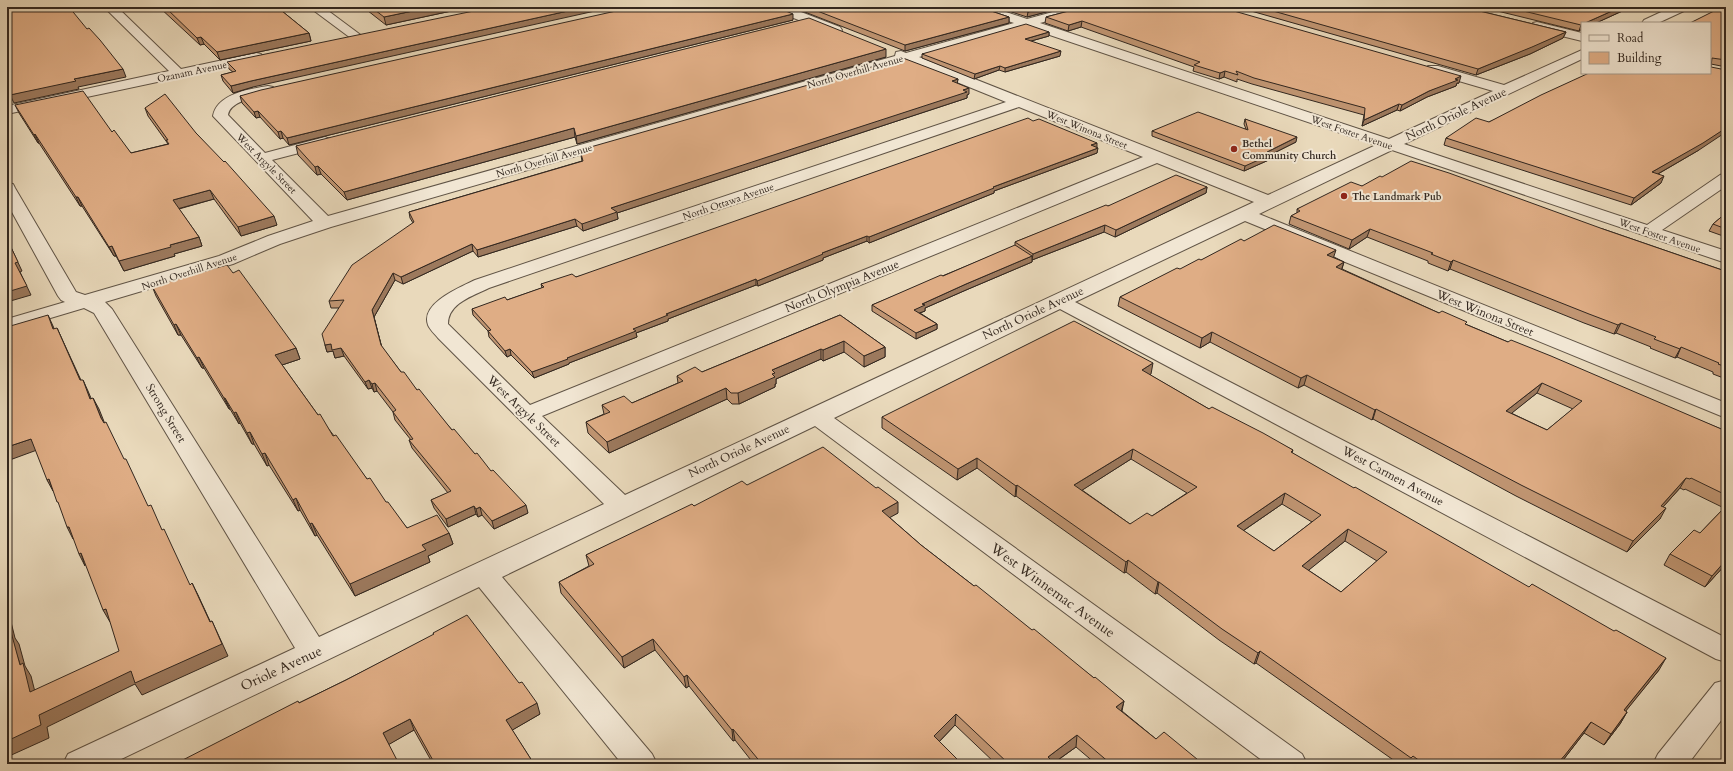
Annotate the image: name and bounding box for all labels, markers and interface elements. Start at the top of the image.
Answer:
legend [1581,22,1711,74]
text: Road [1617,30,1644,46]
text: Building [1617,50,1662,66]
street label: North Overhill Avenue [806,51,905,92]
street label: Ozanam Avenue [156,58,229,86]
street label: North Oriole Avenue [1403,84,1509,144]
street label: West Winona Street [1043,107,1130,153]
street label: West Foster Avenue [1308,112,1395,154]
street label: West Argyle Street [232,130,300,198]
place label: Bethel Community Church [1242,137,1337,163]
street label: North Overhill Avenue [495,140,594,181]
marker: Bethel Community Church [1229,144,1239,154]
street label: North Ottawa Avenue [681,180,776,224]
place label: The Landmark Pub [1352,190,1442,204]
marker: The Landmark Pub [1339,191,1349,201]
street label: West Foster Avenue [1616,215,1703,257]
street label: North Overhill Avenue [140,250,239,294]
street label: North Olympia Avenue [783,256,901,316]
street label: North Oriole Avenue [980,283,1086,343]
street label: West Winona Street [1433,286,1536,340]
street label: West Argyle Street [483,371,564,450]
street label: Strong Street [142,380,190,446]
street label: North Oriole Avenue [686,421,792,481]
street label: West Carmen Avenue [1338,442,1447,510]
street label: West Winnemac Avenue [986,538,1119,642]
street label: Oriole Avenue [237,641,325,696]

